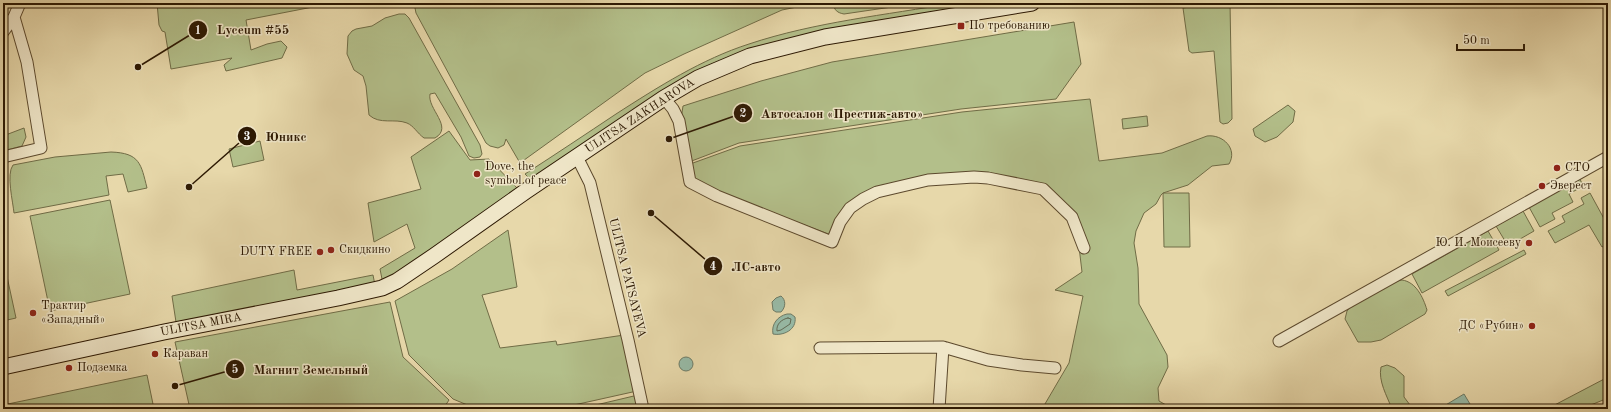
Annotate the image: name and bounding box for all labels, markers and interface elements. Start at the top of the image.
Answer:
callout: Lyceum #55 [188,17,297,42]
place label: По требованию [969,20,1050,32]
marker: По требованию [956,21,966,31]
text: Lyceum #55 [217,24,289,37]
text: 1 [195,25,201,37]
scale bar [1457,26,1524,52]
text: 50 m [1463,34,1490,47]
street label: ULITSA ZAKHAROVA [583,76,697,156]
callout: Автосалон «Престиж-авто» [733,101,931,126]
text: 2 [740,108,747,120]
text: Автосалон «Престиж-авто» [761,108,923,121]
callout: Юникс [237,124,314,149]
text: 3 [244,131,251,143]
text: Юникс [266,131,306,144]
place label: Dove, the symbol of peace [485,161,567,187]
place label: СТО [1565,162,1590,174]
marker: СТО [1552,163,1562,173]
marker: Dove, the symbol of peace [472,169,482,179]
place label: Эверест [1550,180,1592,192]
marker: Эверест [1537,181,1547,191]
street label: ULITSA PATSAYEVA [606,217,648,339]
place label: Ю. И. Моисееву [1435,237,1522,249]
marker: Ю. И. Моисееву [1524,238,1534,248]
place label: Скидкино [339,244,390,256]
marker: Скидкино [326,245,336,255]
place label: DUTY FREE [240,246,312,258]
marker: DUTY FREE [315,247,325,257]
callout: ЛС-авто [703,254,788,279]
text: 4 [710,261,717,273]
text: ЛС-авто [731,261,781,274]
place label: Трактир «Западный» [41,300,105,326]
marker: Трактир «Западный» [28,308,38,318]
street label: ULITSA MIRA [159,311,243,339]
place label: ДС «Рубин» [1459,320,1524,332]
marker: ДС «Рубин» [1527,321,1537,331]
place label: Караван [163,348,208,360]
marker: Караван [150,349,160,359]
callout: Магнит Земельный [225,357,376,382]
place label: Подземка [77,362,128,374]
marker: Подземка [64,363,74,373]
text: 5 [232,363,239,376]
text: Магнит Земельный [254,364,368,377]

